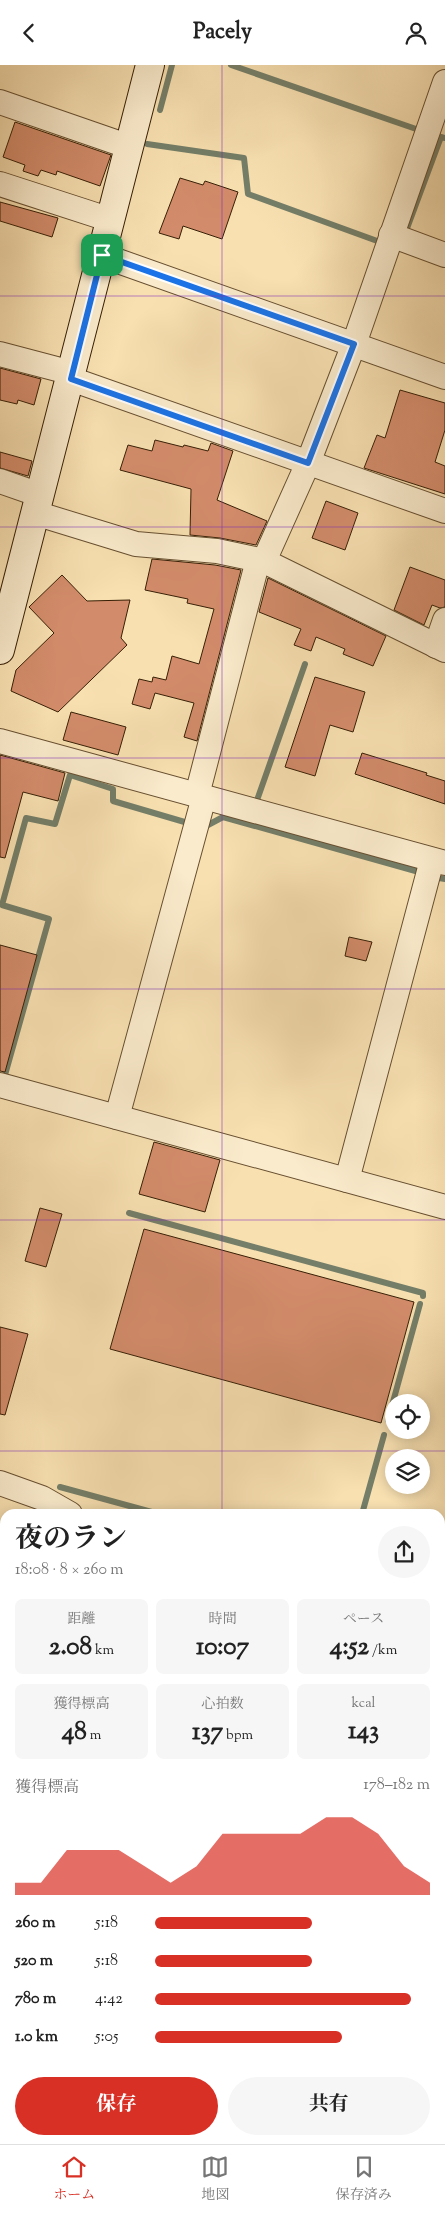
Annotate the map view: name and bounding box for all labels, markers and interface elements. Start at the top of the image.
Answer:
text: Pacely [193,17,252,49]
icon: back [15,19,43,47]
icon: person [402,19,430,47]
pin [81,234,123,276]
icon: arrive [88,241,116,269]
map controls [385,1394,430,1494]
button: locate [385,1394,430,1439]
button: layers [385,1449,430,1494]
text: 夜のラン [15,1520,127,1560]
button: share [378,1526,430,1578]
text: 18:08 · 8 × 260 m [15,1559,124,1582]
text: 距離 [68,1610,96,1630]
text: 時間 [209,1610,237,1630]
text: ペース [343,1610,384,1630]
text: 2.08 [49,1630,92,1666]
text: 10:07 [196,1630,249,1666]
text: 4:52 [330,1630,369,1666]
text: km [92,1641,114,1661]
text: /km [369,1641,397,1661]
text: kcal [351,1694,376,1714]
text: 獲得標高 [54,1695,110,1715]
text: 心拍数 [202,1695,244,1715]
text: 143 [348,1714,379,1750]
text: 48 [62,1715,87,1751]
text: 137 [192,1715,223,1751]
text: m [87,1726,101,1746]
text: bpm [223,1726,253,1746]
text: 178–182 m [363,1774,430,1797]
text: 獲得標高 [15,1777,79,1800]
text: 260 m [15,1912,56,1935]
text: 5:18 [95,1912,118,1935]
text: 520 m [15,1950,53,1973]
text: 5:18 [95,1950,118,1973]
text: 780 m [15,1988,56,2011]
text: 4:42 [95,1988,123,2011]
text: 1.0 km [15,2026,58,2049]
text: 5:05 [95,2026,118,2049]
button: 保存 [15,2077,218,2135]
button: 共有 [228,2077,430,2135]
tab: ホーム [53,2153,95,2206]
tab: 地図 [201,2153,229,2206]
tab: 保存済み [336,2153,392,2206]

